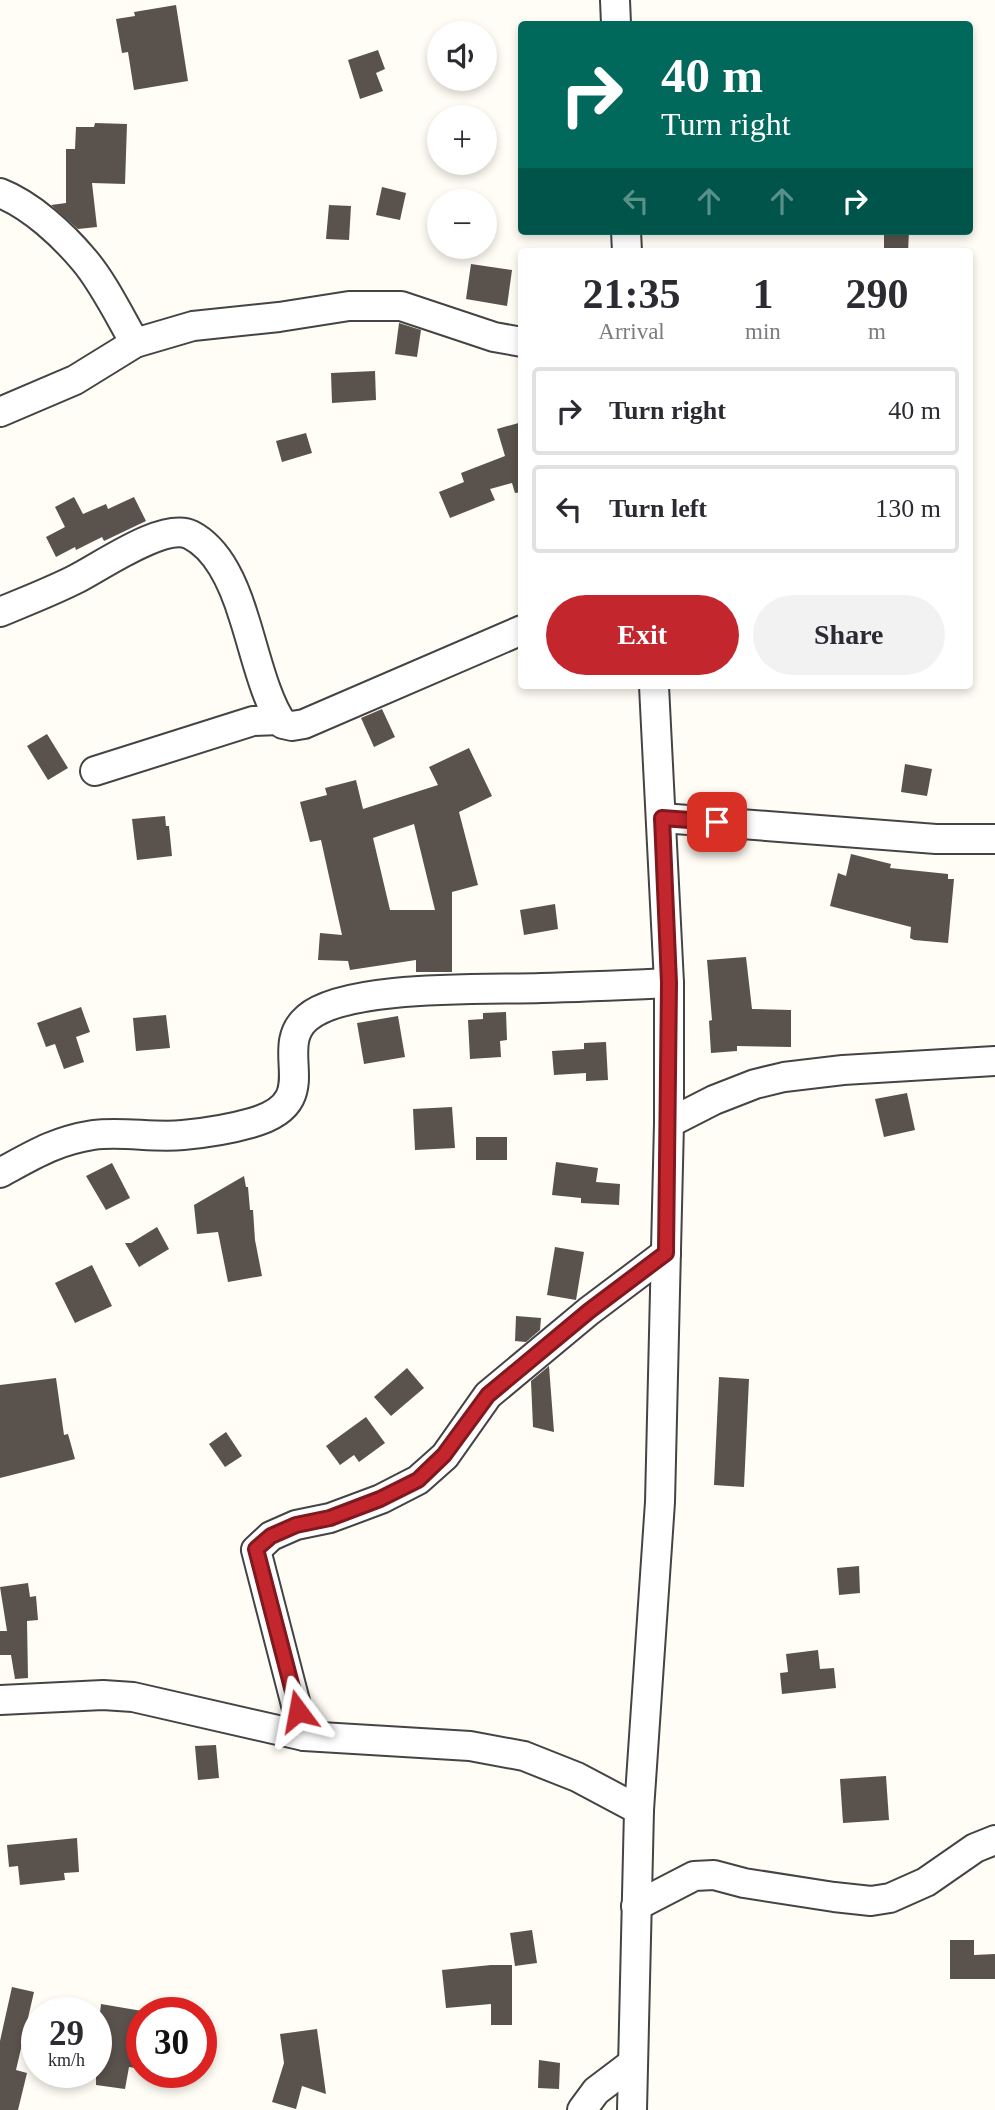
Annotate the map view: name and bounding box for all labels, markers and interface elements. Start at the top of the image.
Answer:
map controls [427,21,497,259]
button: sound [427,21,497,91]
text: 40 m [661,48,763,103]
icon: right [546,49,637,140]
button: + [427,105,497,175]
text: Turn right [661,106,791,142]
icon: left [617,182,655,220]
icon: ahead [690,182,728,220]
icon: ahead [763,182,801,220]
icon: right [836,182,874,220]
button: − [427,189,497,259]
text: 21:35 [583,271,681,317]
text: 1 [752,271,773,317]
text: 290 [845,271,908,317]
text: Arrival [598,319,665,344]
text: min [745,319,781,344]
text: m [868,319,886,344]
icon: right [550,392,588,430]
text: Turn right [609,396,726,425]
text: 40 m [888,396,941,425]
icon: left [550,490,588,528]
text: Turn left [609,494,707,523]
text: 130 m [875,494,941,523]
button: Exit [546,595,739,675]
button: Share [753,595,945,675]
pin [687,792,747,852]
icon: arrive [698,803,736,841]
position arrow [261,1674,335,1748]
speed limit sign: 30 [126,1997,217,2088]
text: 29 [49,2014,84,2053]
text: km/h [48,2050,85,2070]

